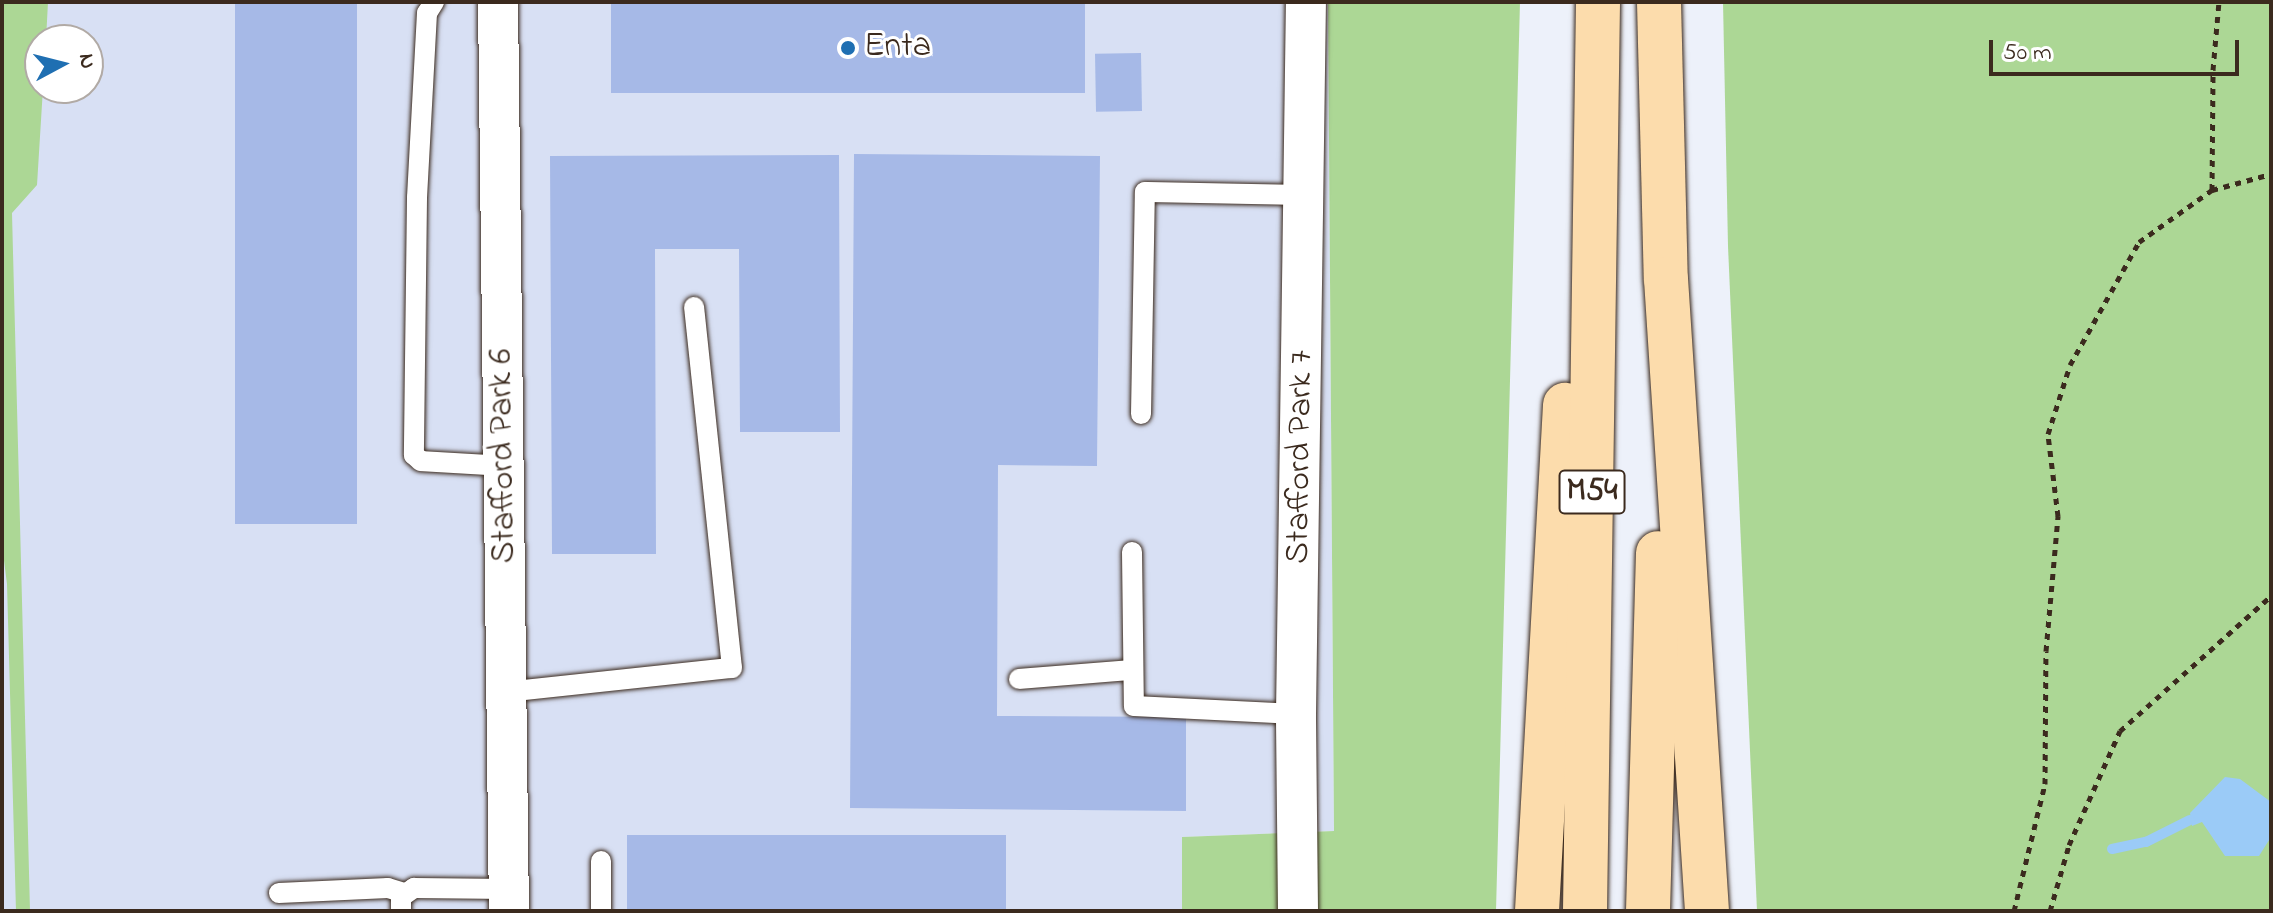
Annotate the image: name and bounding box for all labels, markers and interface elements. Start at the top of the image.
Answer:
north arrow [24,24,104,104]
scale bar [1993,24,2243,74]
place label: Enta [864,28,931,68]
text: 50 m [2003,36,2052,71]
marker: Enta [839,39,857,57]
text: N [69,52,103,71]
street label: Stafford Park 6 [482,348,526,564]
street label: Stafford Park 7 [1279,350,1323,564]
road number: M54 [1558,464,1626,520]

